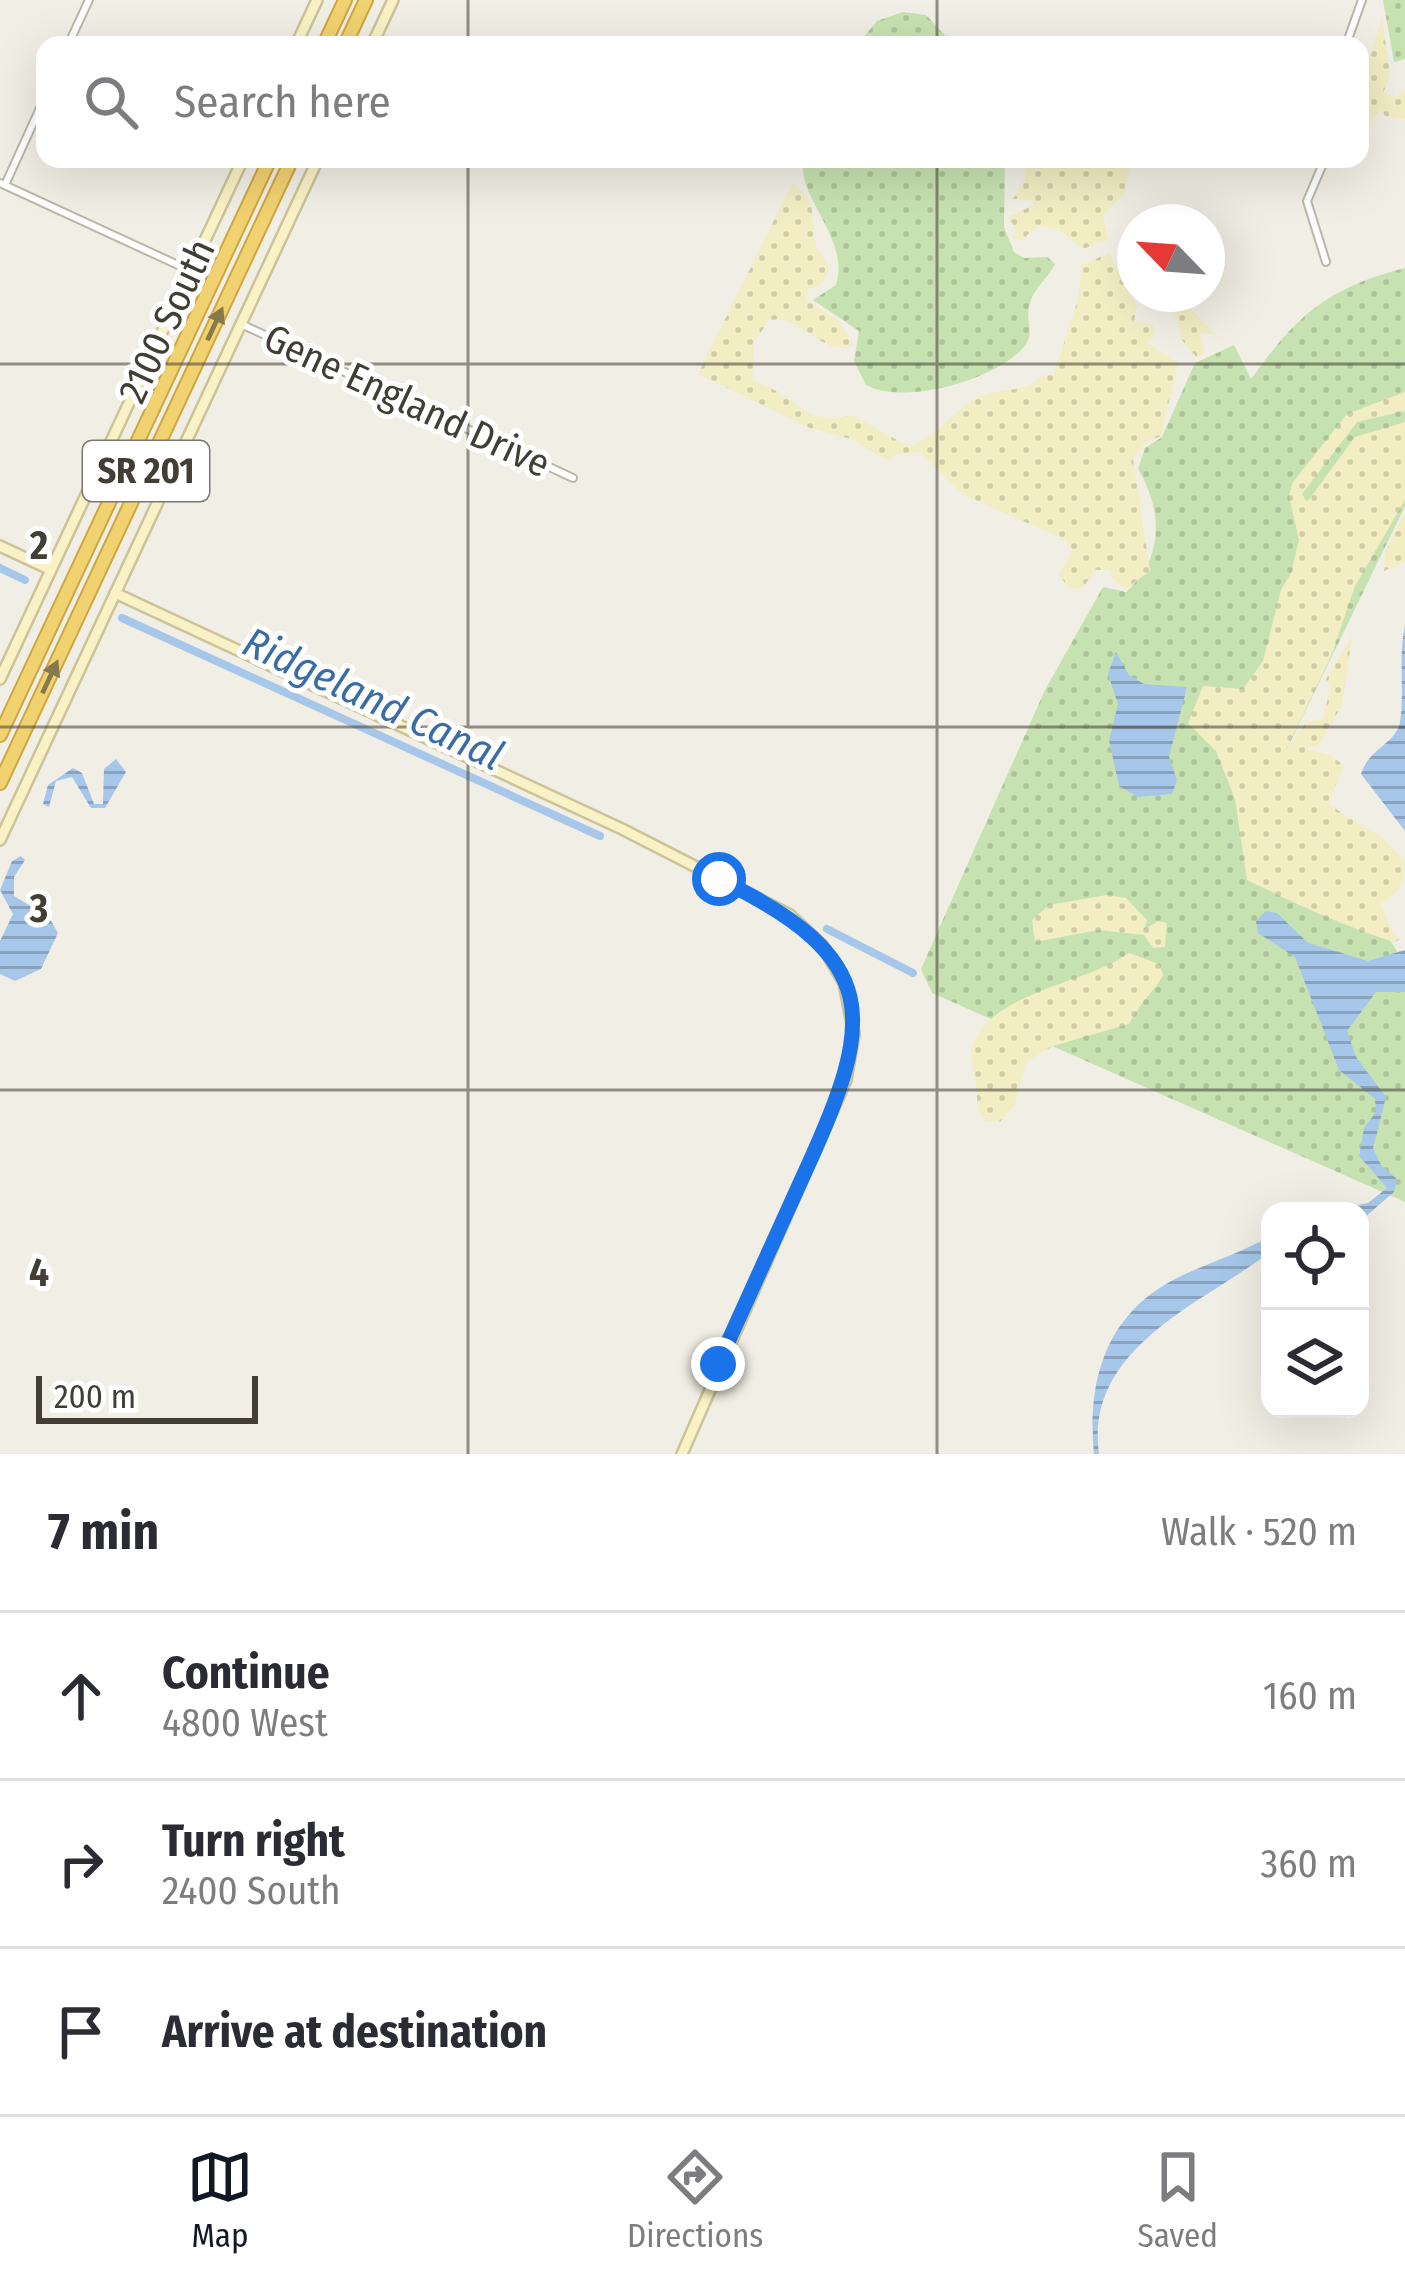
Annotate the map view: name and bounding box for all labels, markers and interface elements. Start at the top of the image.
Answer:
search box [36,36,1369,168]
icon: search [78,69,144,135]
text: Search here [174,75,391,129]
north arrow [1117,204,1225,312]
street label: 2100 South [109,232,225,410]
one-way arrow [205,306,225,341]
street label: Gene England Drive [257,315,557,487]
road number: SR 201 [83,441,209,501]
text: 2 [29,523,48,569]
water label: Ridgeland Canal [235,617,511,781]
one-way arrow [40,659,60,694]
route start [692,852,746,906]
text: 3 [29,886,48,932]
map controls [1261,1202,1369,1418]
button: locate [1261,1202,1369,1310]
text: 4 [29,1250,49,1296]
button: layers [1261,1310,1369,1418]
route end [691,1337,745,1391]
scale bar [36,1370,258,1423]
text: 200 m [54,1377,136,1417]
text: 7 min [48,1501,159,1563]
text: Walk · 520 m [1161,1509,1357,1555]
text: Continue [162,1646,330,1700]
icon: ahead [48,1663,114,1729]
text: 160 m [1263,1673,1357,1719]
text: 4800 West [162,1700,328,1746]
text: Turn right [162,1814,345,1868]
icon: right [48,1831,114,1897]
text: 360 m [1261,1841,1357,1887]
text: 2400 South [162,1868,341,1914]
icon: arrive [48,1999,114,2065]
text: Arrive at destination [162,2005,547,2059]
tab: Map [187,2144,253,2256]
tab: Directions [627,2144,763,2256]
tab: Saved [1137,2144,1218,2256]

